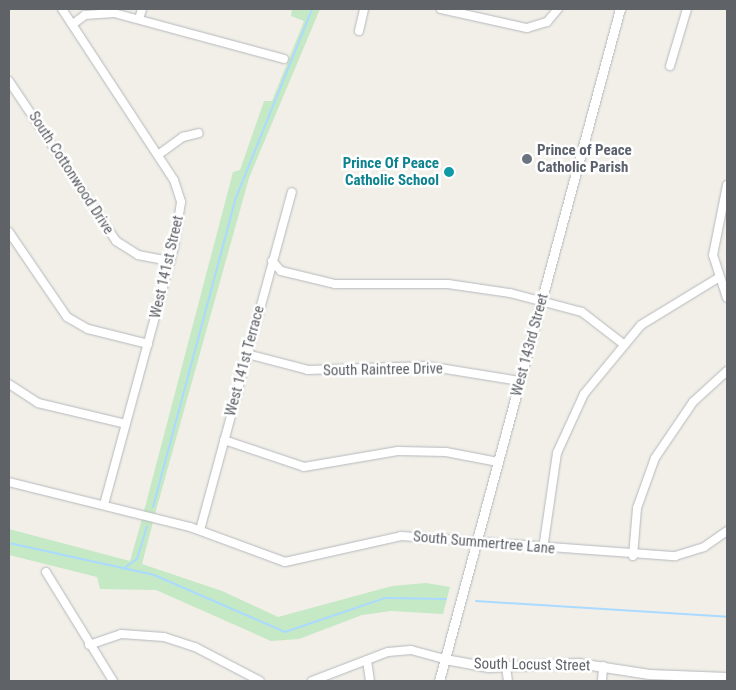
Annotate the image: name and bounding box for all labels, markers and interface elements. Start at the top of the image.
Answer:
street label: South Cottonwood Drive [25,108,117,238]
place label: Prince of Peace Catholic Parish [537,141,632,176]
marker: Prince of Peace Catholic Parish [521,153,533,165]
place label: Prince Of Peace Catholic School [343,154,439,189]
marker: Prince Of Peace Catholic School [443,166,455,178]
street label: West 141st Street [146,214,188,320]
street label: West 143rd Street [508,292,552,398]
street label: West 141st Terrace [222,304,268,418]
street label: South Raintree Drive [323,360,443,380]
street label: South Summertree Lane [412,528,556,558]
street label: South Locust Street [474,655,590,675]

